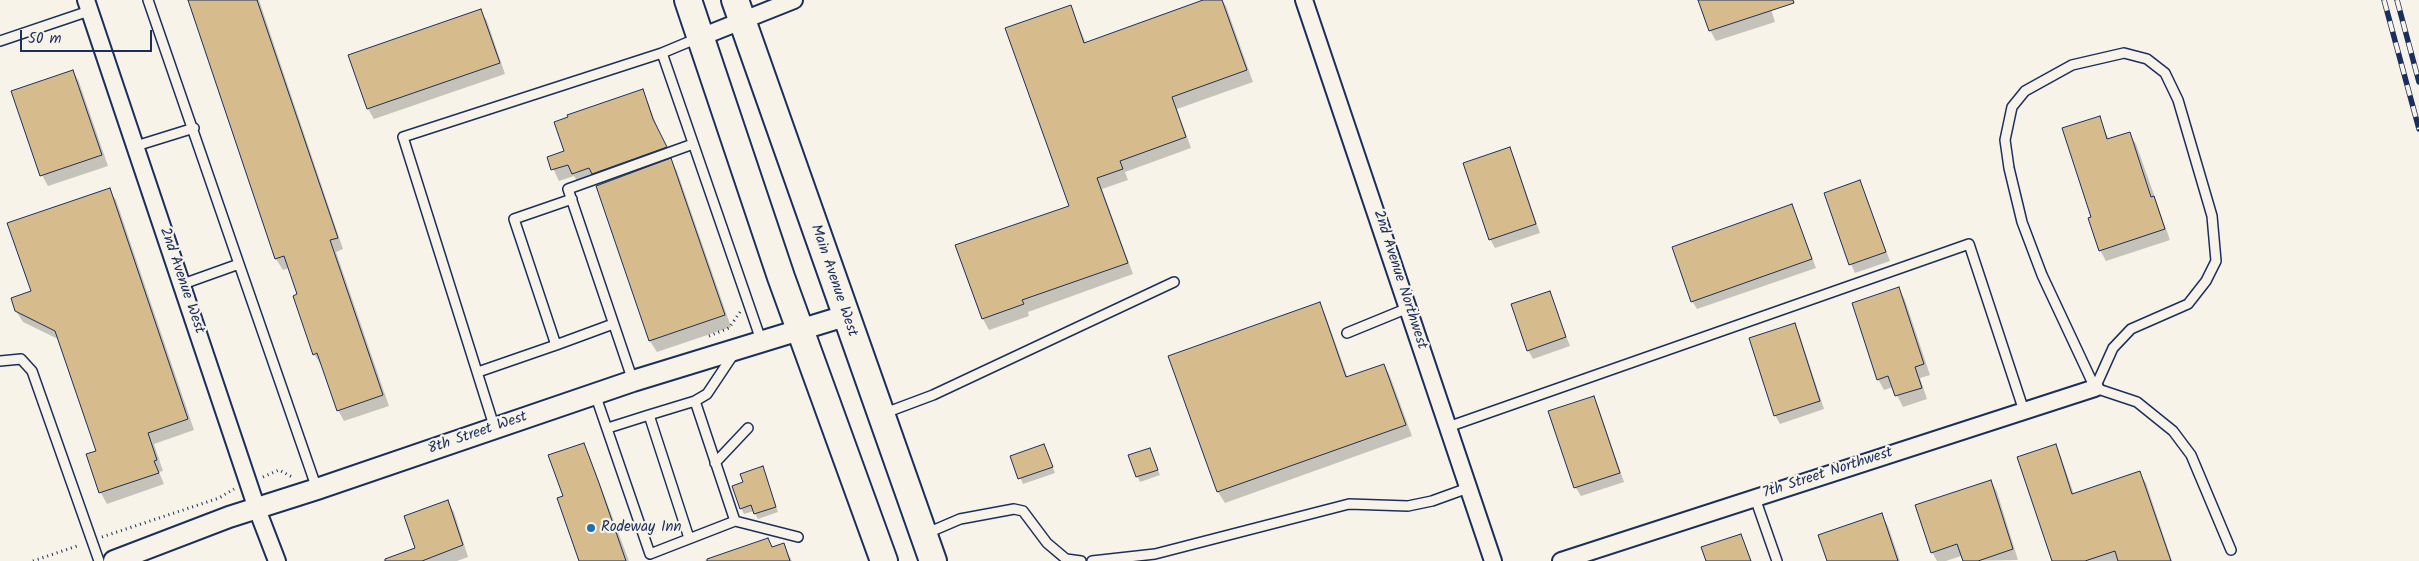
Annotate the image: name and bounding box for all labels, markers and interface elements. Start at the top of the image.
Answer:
scale bar [22,20,155,52]
text: 50 m [28,27,62,51]
street label: 2nd Avenue Northwest [1368,208,1430,352]
street label: Main Avenue West [805,223,861,339]
street label: 2nd Avenue West [154,226,208,336]
street label: 8th Street West [426,409,530,459]
street label: 7th Street Northwest [1761,444,1895,504]
place label: Rodeway Inn [601,519,682,537]
marker: Rodeway Inn [585,522,597,534]

